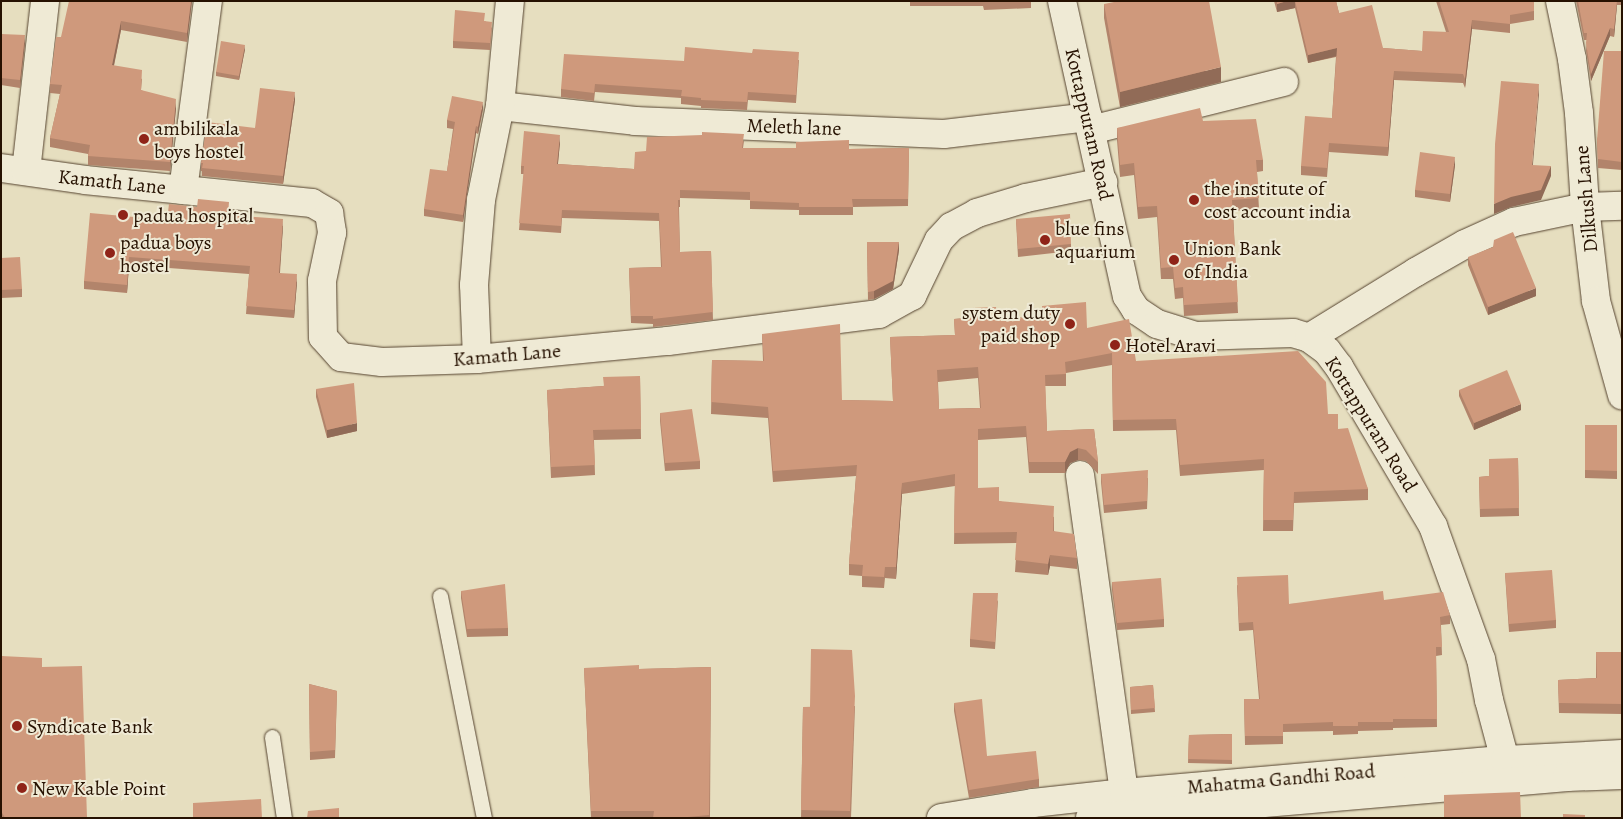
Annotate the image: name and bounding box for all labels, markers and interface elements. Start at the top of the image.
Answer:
street label: Kottappuram Road [1060,46,1118,202]
street label: Meleth lane [746,113,842,141]
place label: ambilikala boys hostel [154,116,244,163]
marker: ambilikala boys hostel [138,133,150,145]
street label: Dilkush Lane [1569,144,1603,254]
street label: Kamath Lane [57,164,167,200]
place label: the institute of cost account india [1204,176,1351,223]
marker: the institute of cost account india [1188,194,1200,206]
place label: padua hospital [133,203,253,227]
marker: padua hospital [117,209,129,221]
place label: blue fins aquarium [1055,216,1136,263]
place label: padua boys hostel [120,230,211,277]
marker: blue fins aquarium [1039,234,1051,246]
place label: Union Bank of India [1184,236,1281,283]
marker: padua boys hostel [104,247,116,259]
marker: Union Bank of India [1168,254,1180,266]
place label: system duty paid shop [962,300,1060,347]
marker: system duty paid shop [1064,318,1076,330]
place label: Hotel Aravi [1125,333,1216,357]
street label: Kamath Lane [452,338,562,372]
marker: Hotel Aravi [1109,339,1121,351]
street label: Kottappuram Road [1320,352,1422,496]
place label: Syndicate Bank [27,714,153,738]
marker: Syndicate Bank [11,720,23,732]
street label: Mahatma Gandhi Road [1186,759,1376,799]
place label: New Kable Point [32,776,166,800]
marker: New Kable Point [16,782,28,794]

